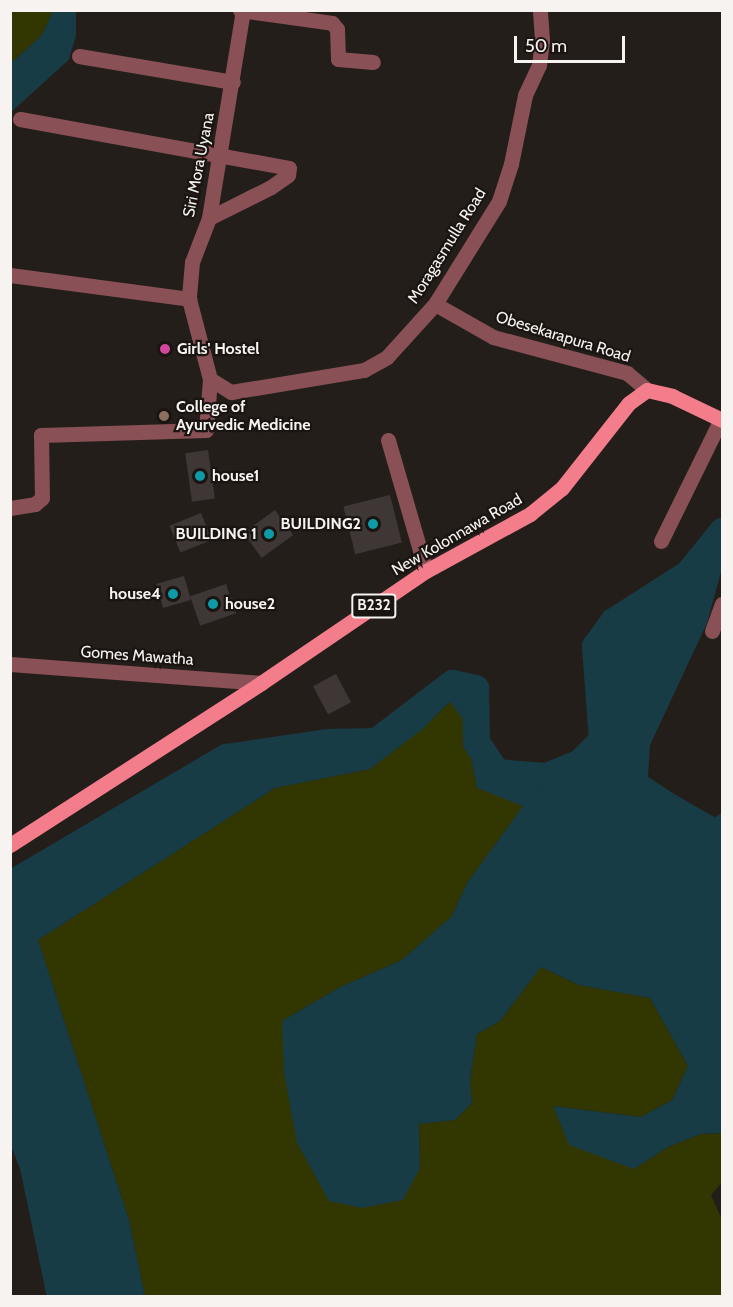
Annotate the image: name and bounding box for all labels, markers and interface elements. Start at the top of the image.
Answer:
scale bar [517,24,628,62]
text: 50 m [525,35,567,57]
street label: Siri Mora Uyana [179,111,219,219]
street label: Moragasmulla Road [404,185,490,307]
street label: Obesekarapura Road [493,307,633,367]
place label: Girls' Hostel [177,339,259,359]
marker: Girls' Hostel [158,342,172,356]
place label: College of Ayurvedic Medicine [176,397,310,435]
marker: College of Ayurvedic Medicine [157,409,171,423]
place label: house1 [212,466,259,486]
marker: house1 [193,469,207,483]
street label: New Kolonnawa Road [388,490,526,580]
place label: BUILDING2 [281,514,361,534]
marker: BUILDING2 [366,517,380,531]
place label: BUILDING 1 [176,524,257,544]
marker: BUILDING 1 [262,527,276,541]
place label: house4 [109,584,161,604]
marker: house4 [166,587,180,601]
place label: house2 [225,594,275,614]
road number: B232 [350,594,398,618]
marker: house2 [206,597,220,611]
street label: Gomes Mawatha [80,642,194,670]

